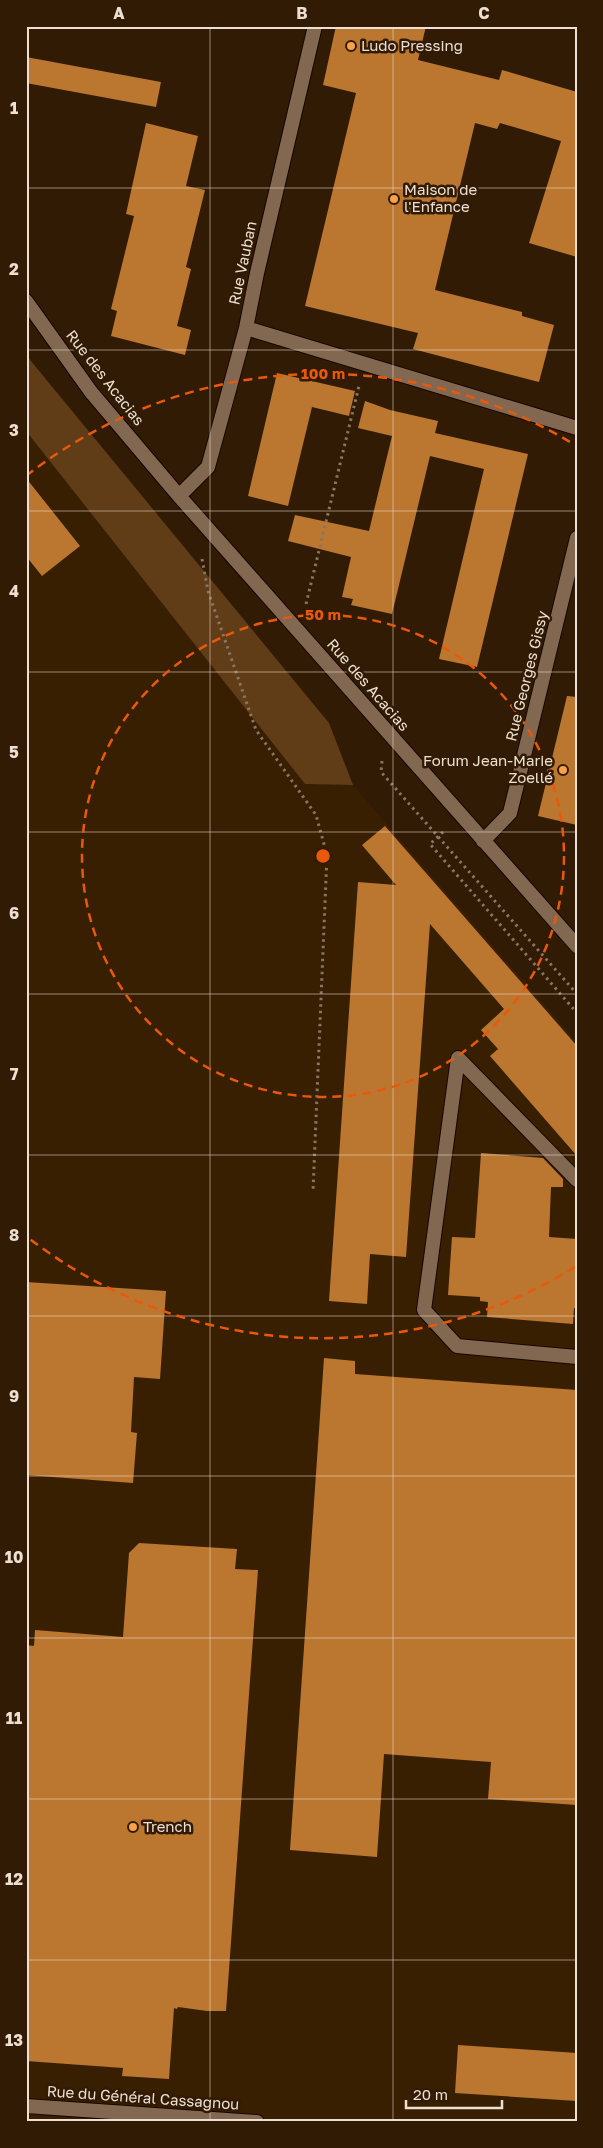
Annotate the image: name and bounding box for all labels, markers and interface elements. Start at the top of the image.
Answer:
text: A [113,3,125,23]
text: B [296,3,308,23]
text: C [478,3,490,23]
place label: Ludo Pressing [361,36,463,54]
marker: Ludo Pressing [345,40,357,52]
text: 1 [10,98,18,118]
place label: Maison de l'Enfance [404,180,478,215]
marker: Maison de l'Enfance [388,193,400,205]
street label: Rue Vauban [224,219,260,306]
text: 2 [9,259,19,279]
street label: Rue des Acacias [63,326,149,429]
text: 100 m [301,364,345,382]
text: 3 [9,420,19,440]
text: 4 [9,581,19,601]
text: 50 m [305,605,341,623]
street label: Rue Georges Gissy [501,608,551,743]
street label: Rue des Acacias [324,635,414,734]
text: 5 [9,742,19,762]
place label: Forum Jean-Marie Zoellé [423,751,553,786]
marker: Forum Jean-Marie Zoellé [557,764,569,776]
centre of rings [314,847,332,865]
text: 6 [9,903,19,923]
text: 7 [10,1064,19,1084]
text: 8 [9,1225,19,1245]
text: 9 [9,1386,19,1406]
text: 10 [5,1547,23,1567]
text: 11 [6,1708,22,1728]
place label: Trench [143,1817,192,1835]
marker: Trench [127,1821,139,1833]
text: 12 [5,1869,23,1889]
text: 13 [5,2030,23,2050]
scale bar [406,2078,502,2110]
street label: Rue du Général Cassagnou [46,2081,240,2113]
text: 20 m [413,2085,448,2103]

